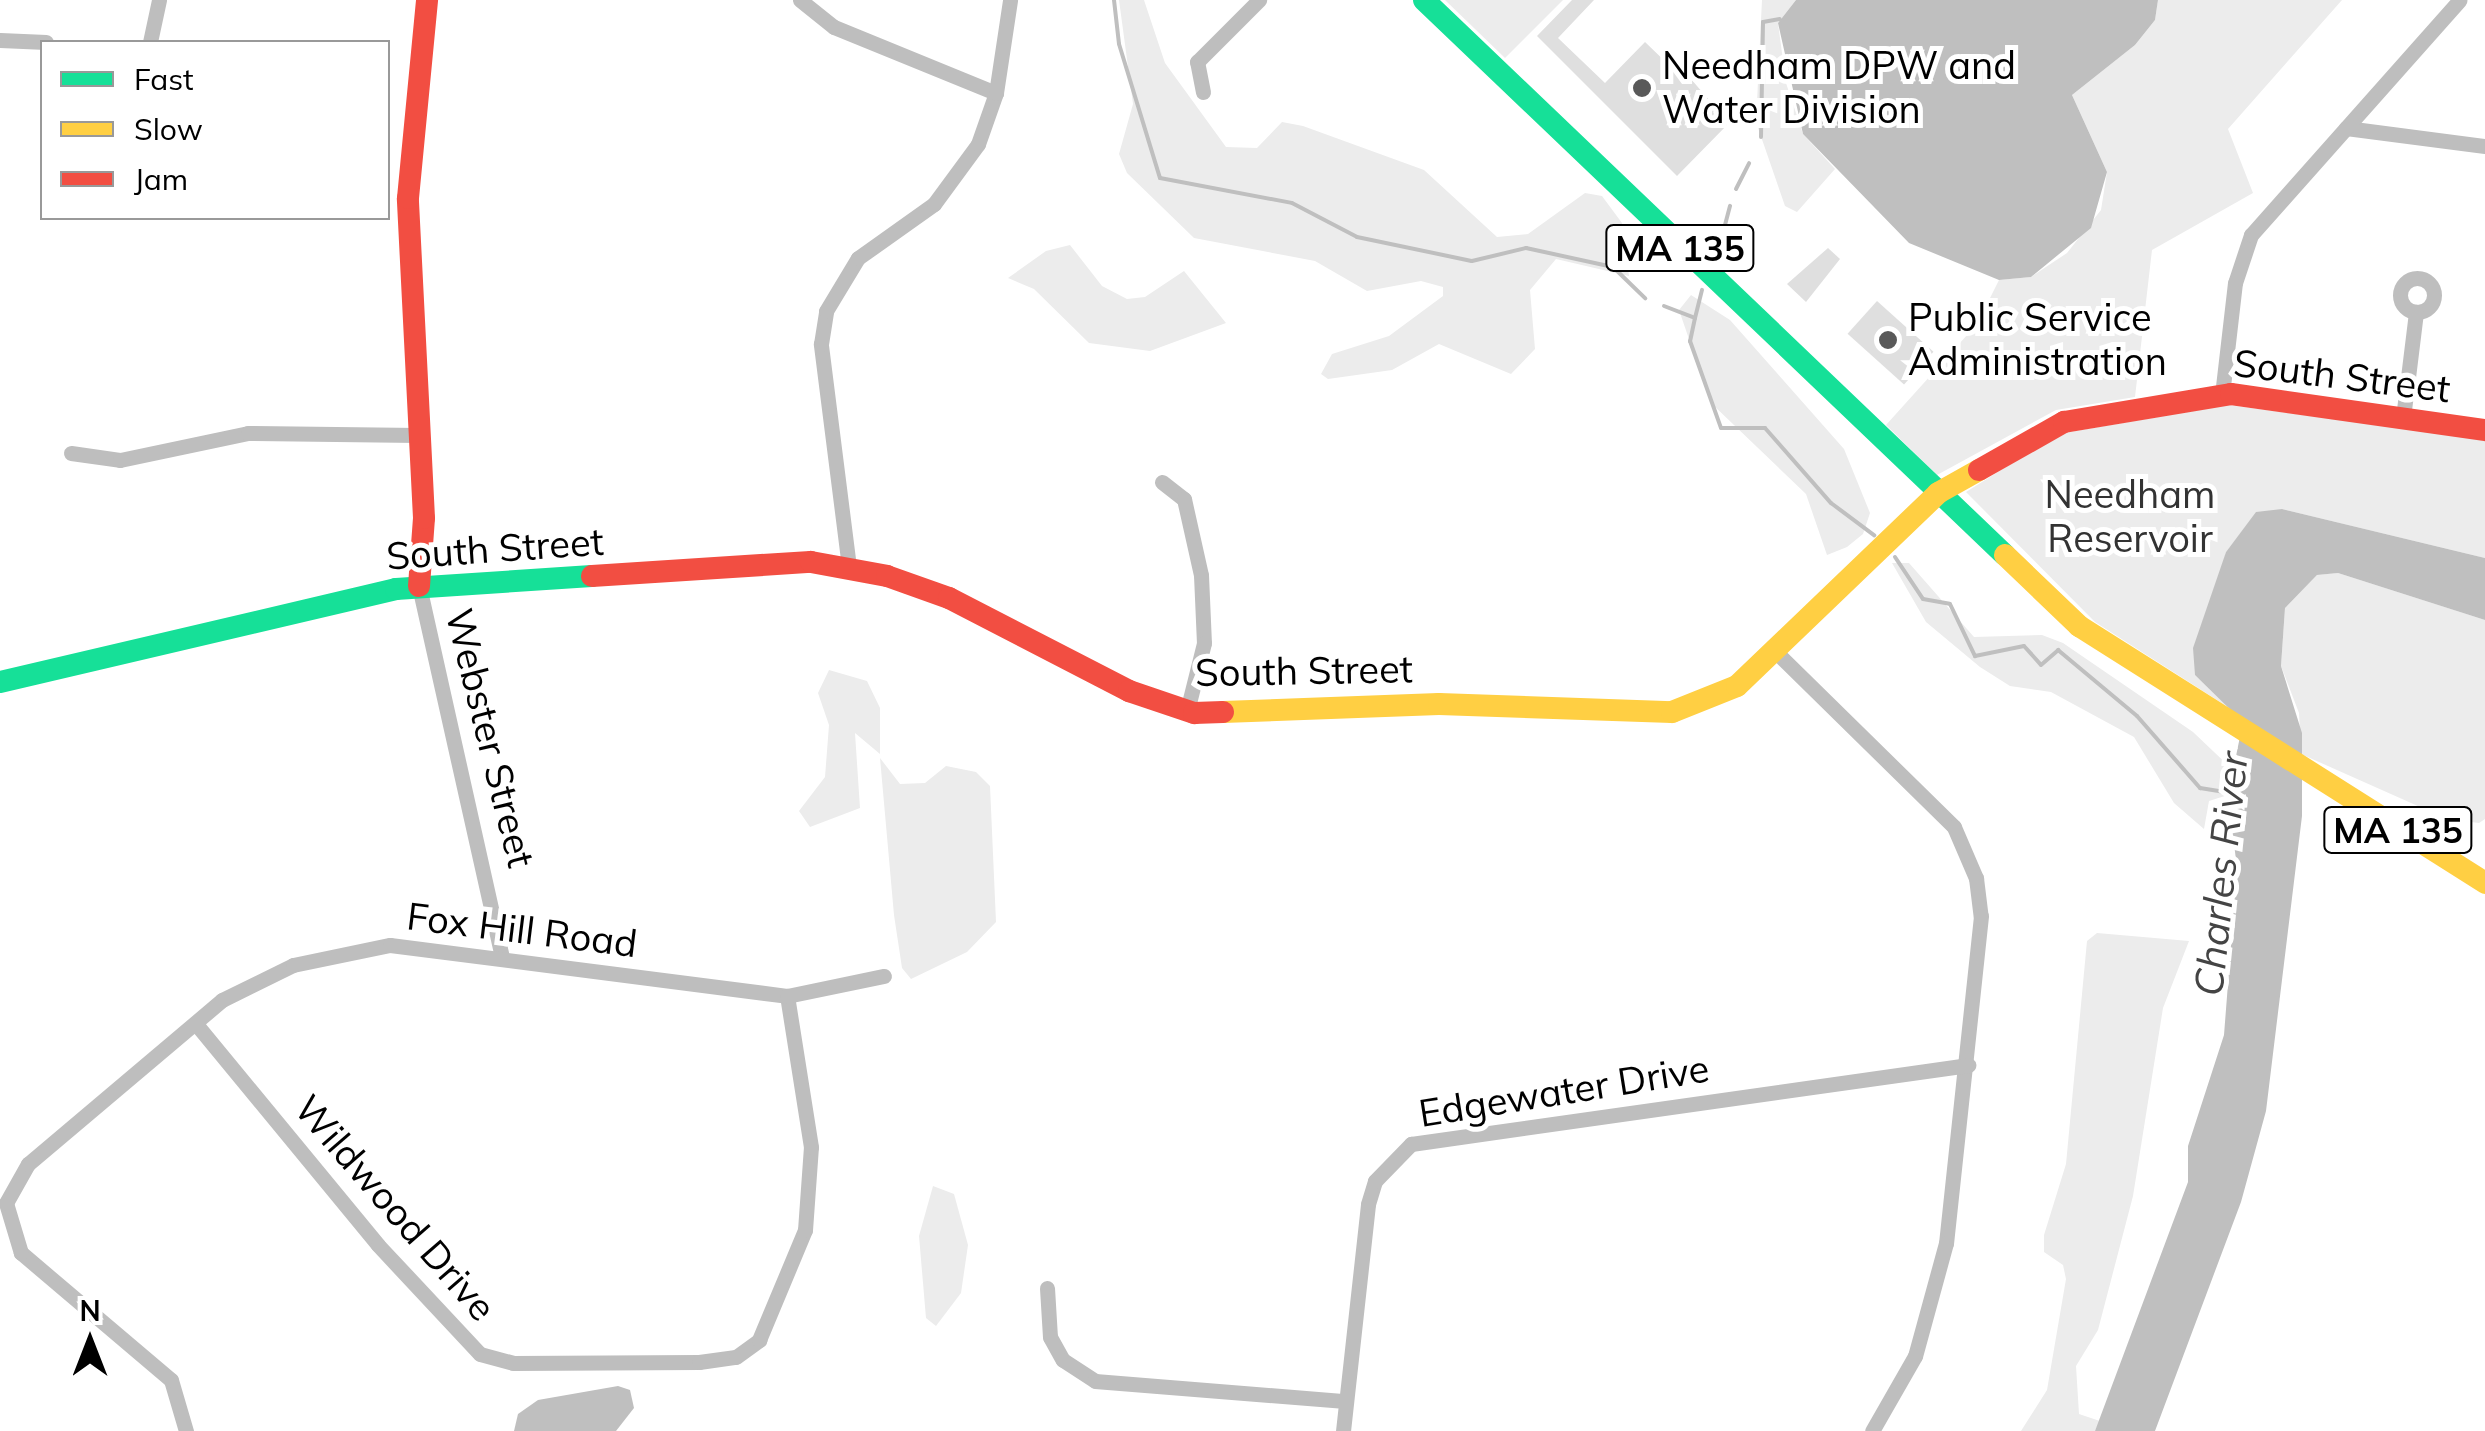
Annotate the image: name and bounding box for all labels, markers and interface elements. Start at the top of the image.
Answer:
legend [40,40,390,220]
place label: Needham DPW and Water Division [1662,43,2016,132]
text: Fast [134,60,194,98]
marker: Needham DPW and Water Division [1631,77,1653,99]
text: Slow [134,110,203,148]
text: Jam [134,160,188,198]
road number: MA 135 [1605,218,1755,278]
place label: Public Service Administration [1908,295,2167,384]
marker: Public Service Administration [1877,329,1899,351]
street label: South Street [2231,340,2453,412]
park label: Needham Reservoir [2045,472,2215,562]
street label: South Street [385,519,605,579]
street label: Webster Street [436,604,544,872]
street label: South Street [1195,646,1413,696]
water label: Charles River [2183,750,2257,998]
road number: MA 135 [2323,800,2473,860]
street label: Fox Hill Road [404,893,640,967]
street label: Edgewater Drive [1416,1046,1712,1136]
street label: Wildwood Drive [285,1086,505,1330]
north arrow [40,1291,140,1391]
text: N [79,1293,101,1328]

